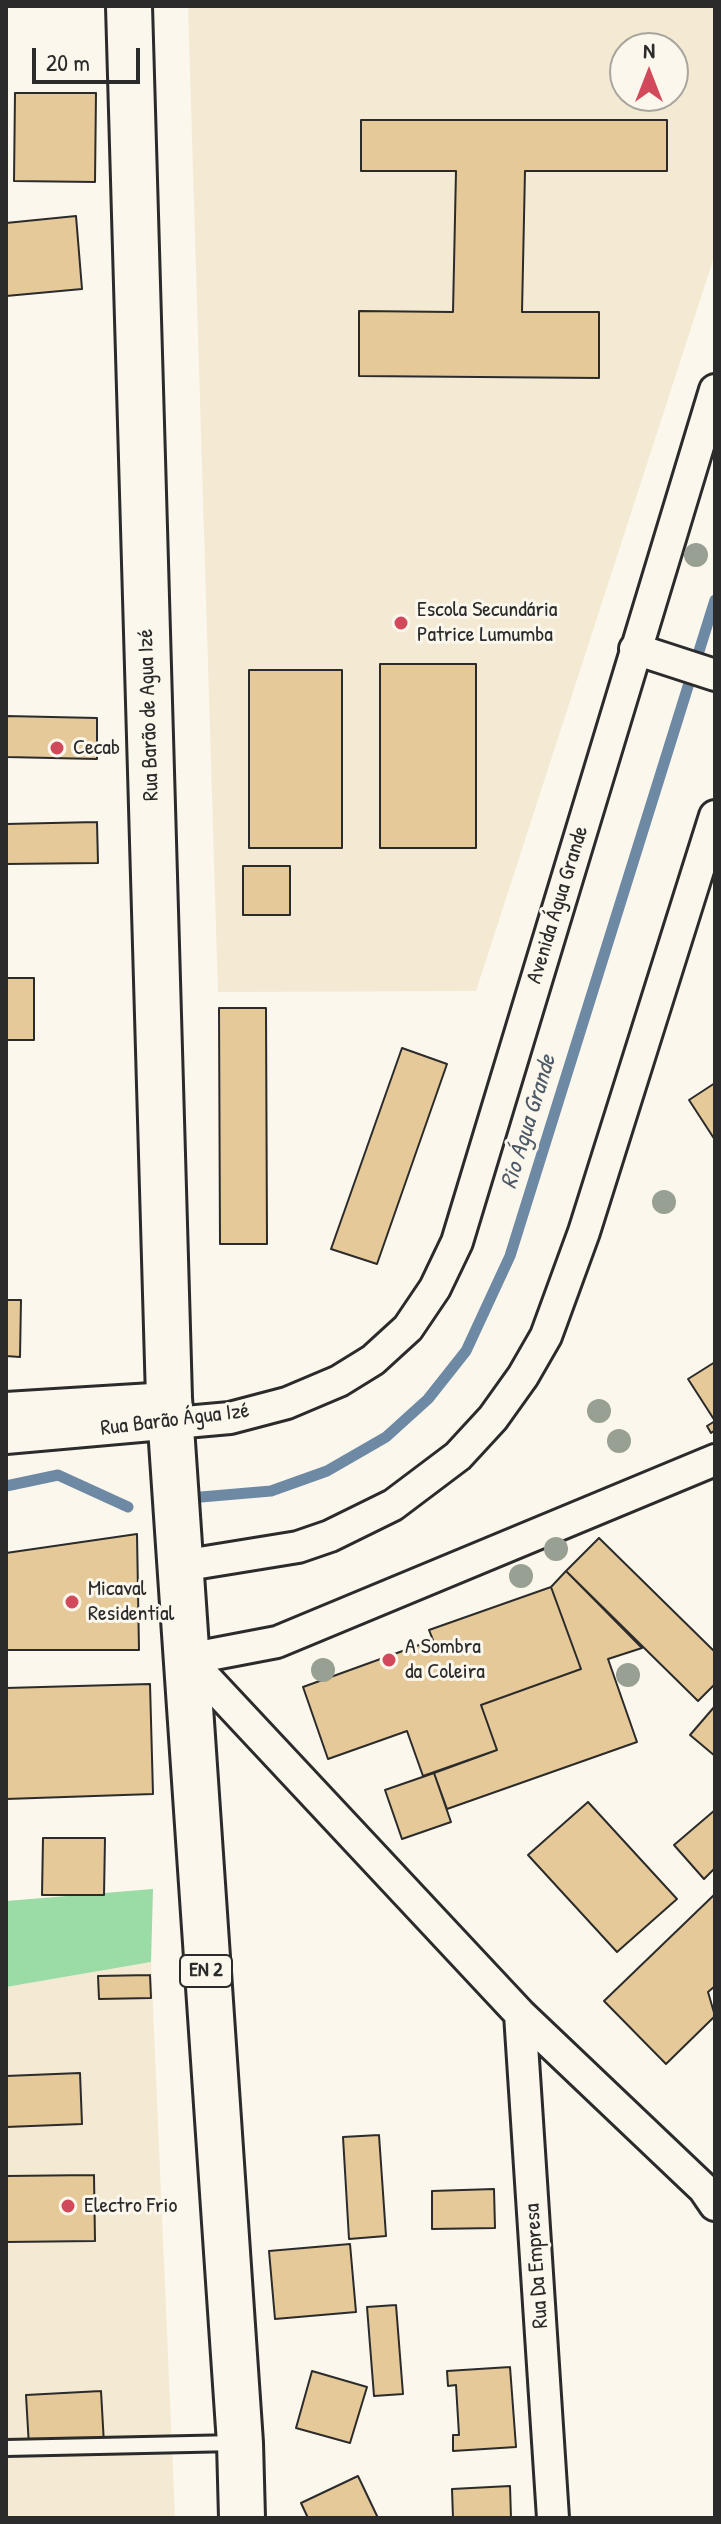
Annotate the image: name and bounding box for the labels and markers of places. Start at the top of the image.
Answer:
place label: Escola Secundária Patrice Lumumba [417,597,557,648]
marker: Escola Secundária Patrice Lumumba [392,614,410,632]
place label: Cecab [73,735,120,761]
marker: Cecab [48,739,66,757]
place label: Micaval Residential [88,1576,174,1628]
marker: Micaval Residential [63,1593,81,1611]
place label: A Sombra da Coleira [405,1634,485,1686]
marker: A Sombra da Coleira [380,1651,398,1669]
place label: Electro Frio [84,2193,177,2219]
marker: Electro Frio [59,2197,77,2215]

